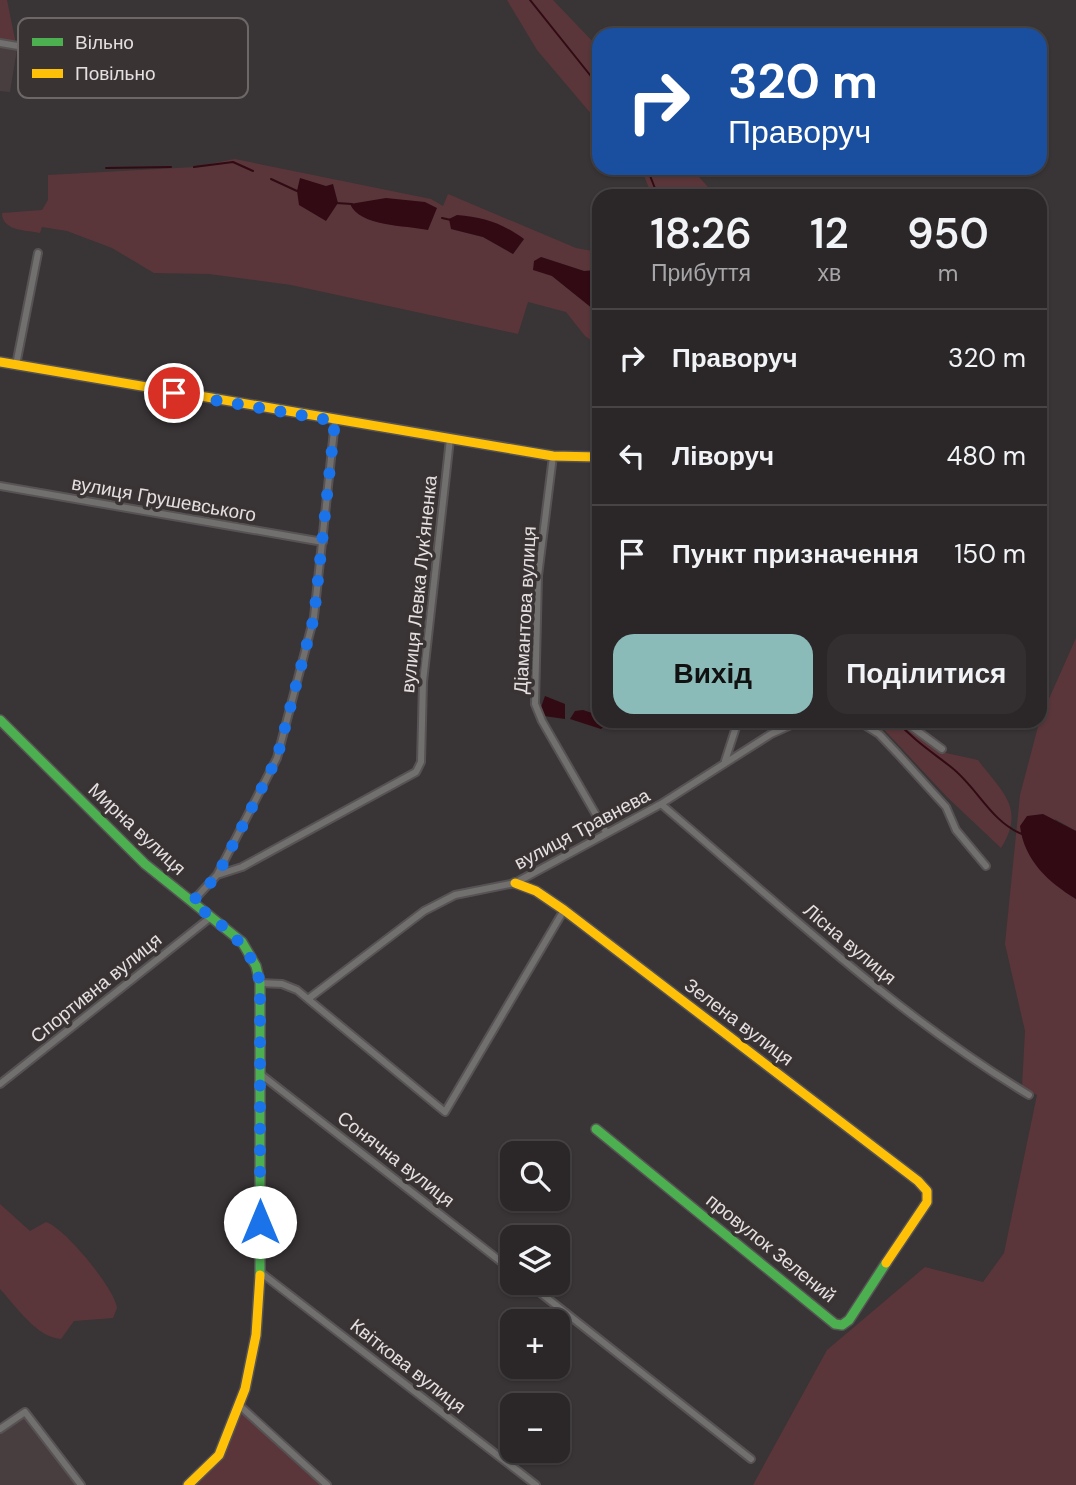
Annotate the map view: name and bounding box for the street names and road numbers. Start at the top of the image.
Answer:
street label: вулиця Грушевського [70,470,258,528]
street label: вулиця Левка Лук'яненка [395,473,443,694]
street label: Діамантова вулиця [508,525,542,695]
street label: Мирна вулиця [83,777,191,881]
street label: вулиця Травнева [510,783,654,875]
street label: Лісна вулиця [798,898,902,990]
street label: Спортивна вулиця [25,927,167,1049]
street label: Зелена вулиця [679,973,799,1071]
street label: Сонячна вулиця [332,1105,460,1213]
street label: провулок Зелений [701,1188,841,1308]
street label: Квіткова вулиця [345,1313,471,1419]

